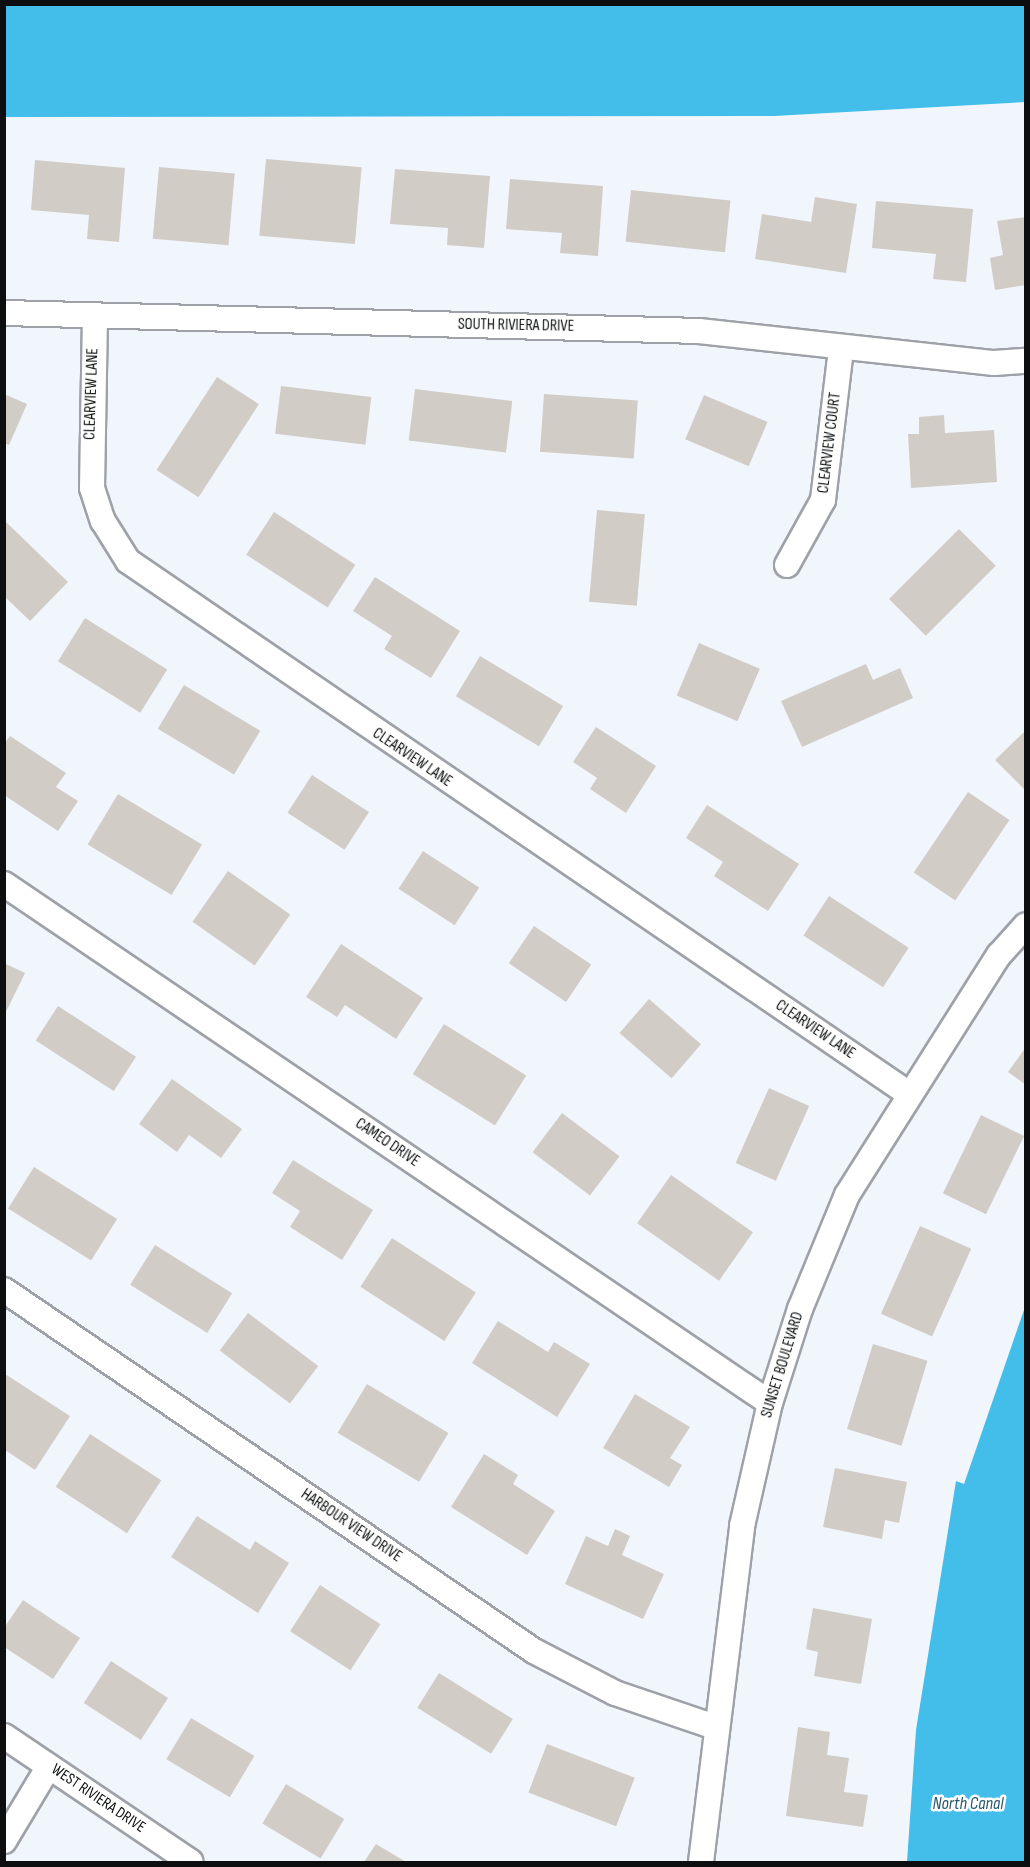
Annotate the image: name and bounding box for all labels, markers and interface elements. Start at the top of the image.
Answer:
street label: SOUTH RIVIERA DRIVE [458,315,574,337]
street label: CLEARVIEW LANE [81,348,103,440]
street label: CLEARVIEW COURT [814,392,846,494]
street label: CLEARVIEW LANE [369,724,455,792]
street label: CLEARVIEW LANE [772,996,858,1064]
street label: CAMEO DRIVE [351,1115,423,1171]
street label: SUNSET BOULEVARD [758,1310,808,1420]
street label: HARBOUR VIEW DRIVE [297,1485,405,1567]
street label: WEST RIVIERA DRIVE [47,1760,149,1838]
water label: North Canal [932,1793,1004,1815]

